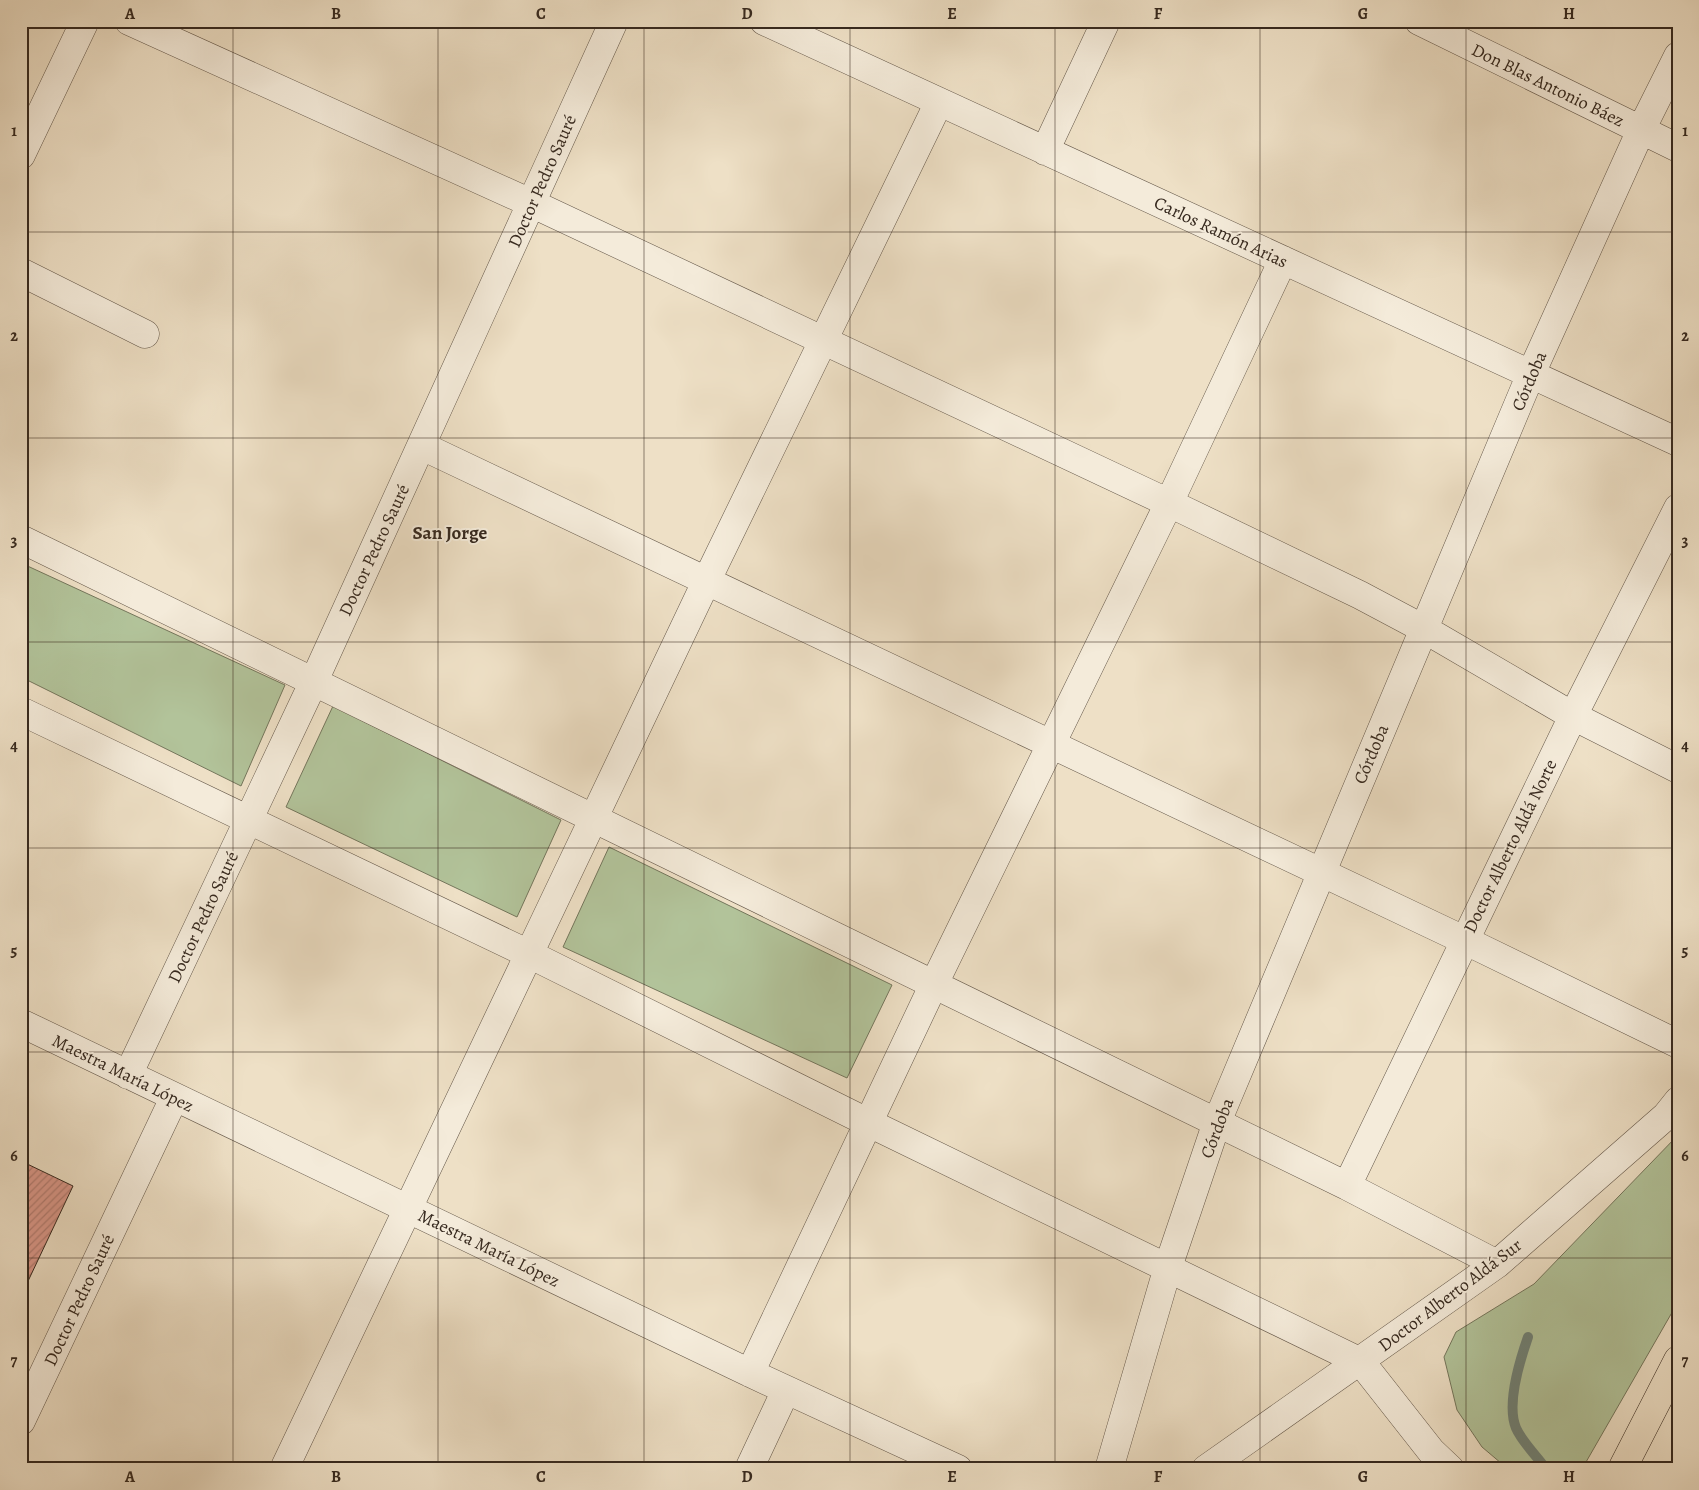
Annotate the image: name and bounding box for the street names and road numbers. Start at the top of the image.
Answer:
street label: Don Blas Antonio Báez [1468,38,1628,132]
street label: Doctor Pedro Sauré [502,111,582,251]
street label: Carlos Ramón Arias [1150,191,1292,273]
street label: Córdoba [1506,347,1553,415]
street label: Doctor Pedro Sauré [333,480,415,620]
street label: Córdoba [1348,720,1395,788]
street label: Doctor Alberto Aldá Norte [1457,755,1563,937]
street label: Doctor Pedro Sauré [162,847,244,987]
street label: Maestra María López [48,1028,198,1118]
street label: Córdoba [1195,1094,1240,1162]
street label: Maestra María López [414,1203,564,1293]
street label: Doctor Pedro Sauré [38,1230,120,1370]
street label: Doctor Alberto Aldá Sur [1373,1233,1527,1357]

